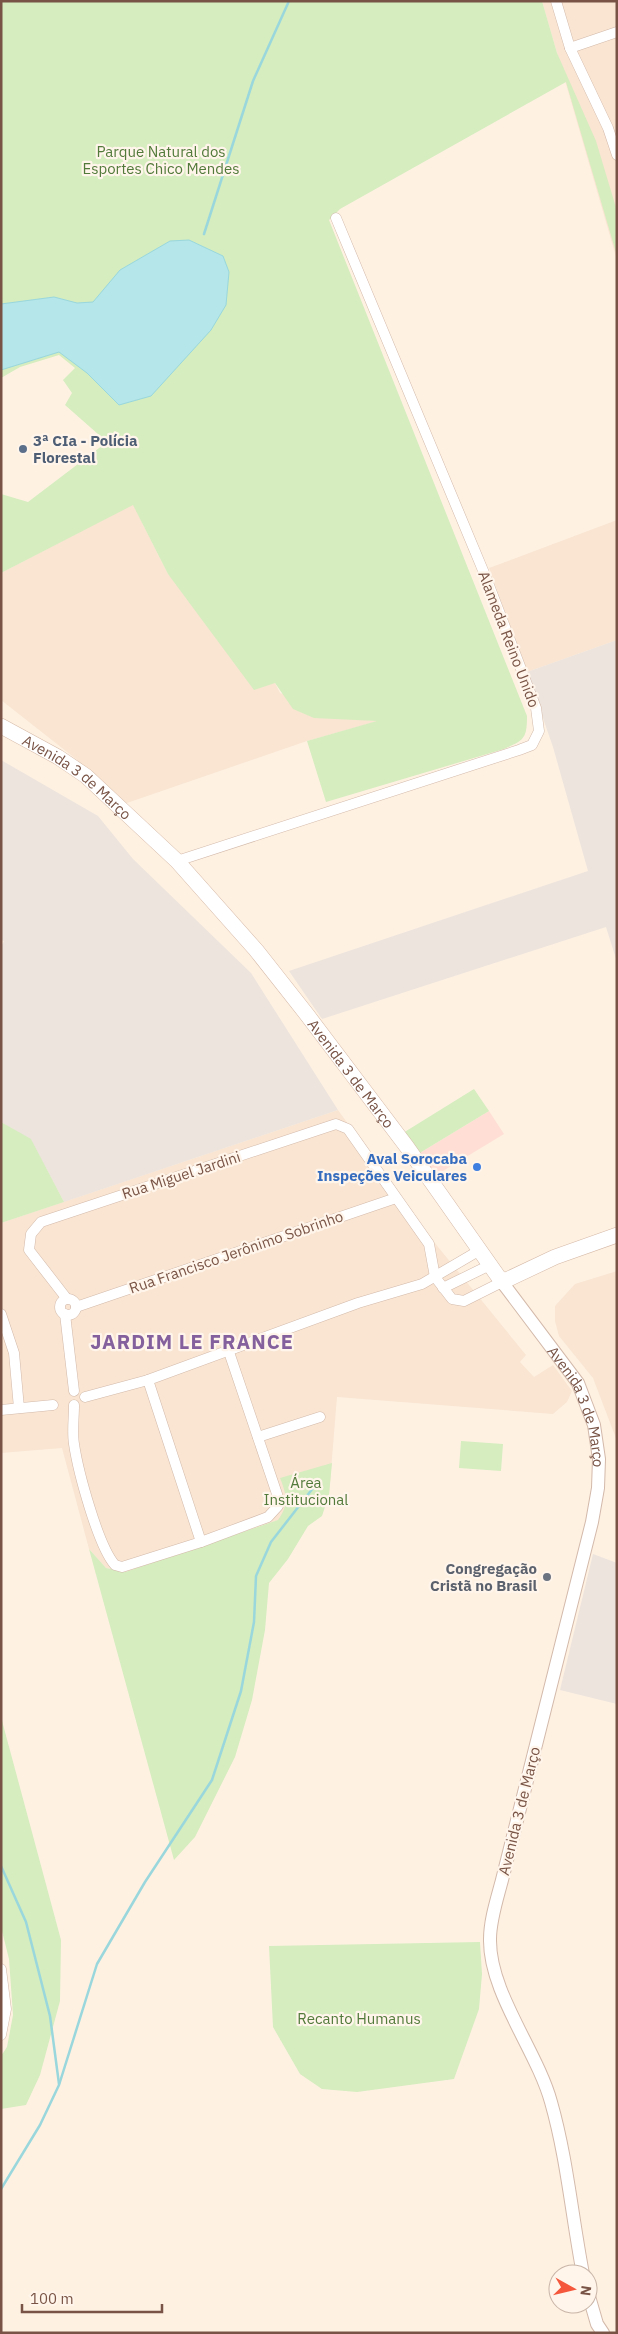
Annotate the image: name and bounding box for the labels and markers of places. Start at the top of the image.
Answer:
place label: 3ª CIa - Polícia Florestal [33,431,138,467]
marker: 3ª CIa - Polícia Florestal [17,443,29,455]
place label: Aval Sorocaba Inspeções Veiculares [317,1149,467,1185]
marker: Aval Sorocaba Inspeções Veiculares [471,1161,483,1173]
place label: Congregação Cristã no Brasil [430,1559,537,1595]
marker: Congregação Cristã no Brasil [541,1571,553,1583]

